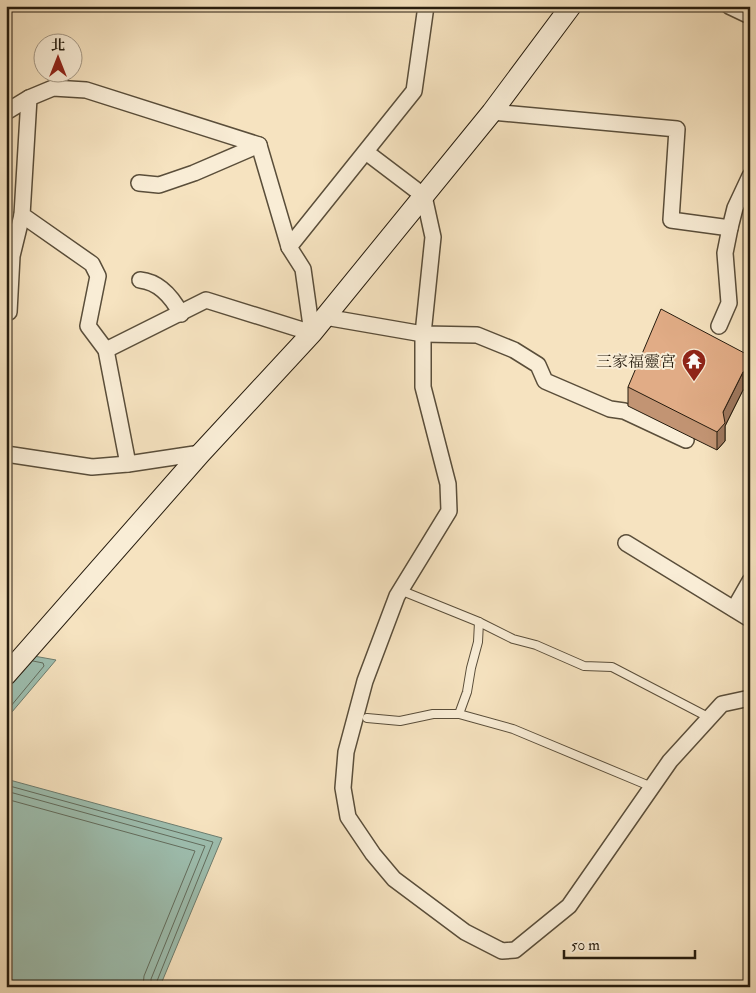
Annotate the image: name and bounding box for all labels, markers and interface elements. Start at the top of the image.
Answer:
north arrow [32,32,82,82]
text: 北 [51,37,65,54]
temple icon: 三家福靈宮 [681,348,707,382]
place label: 三家福靈宮 [596,352,676,372]
scale bar [564,928,695,960]
text: 50 m [571,936,600,955]

